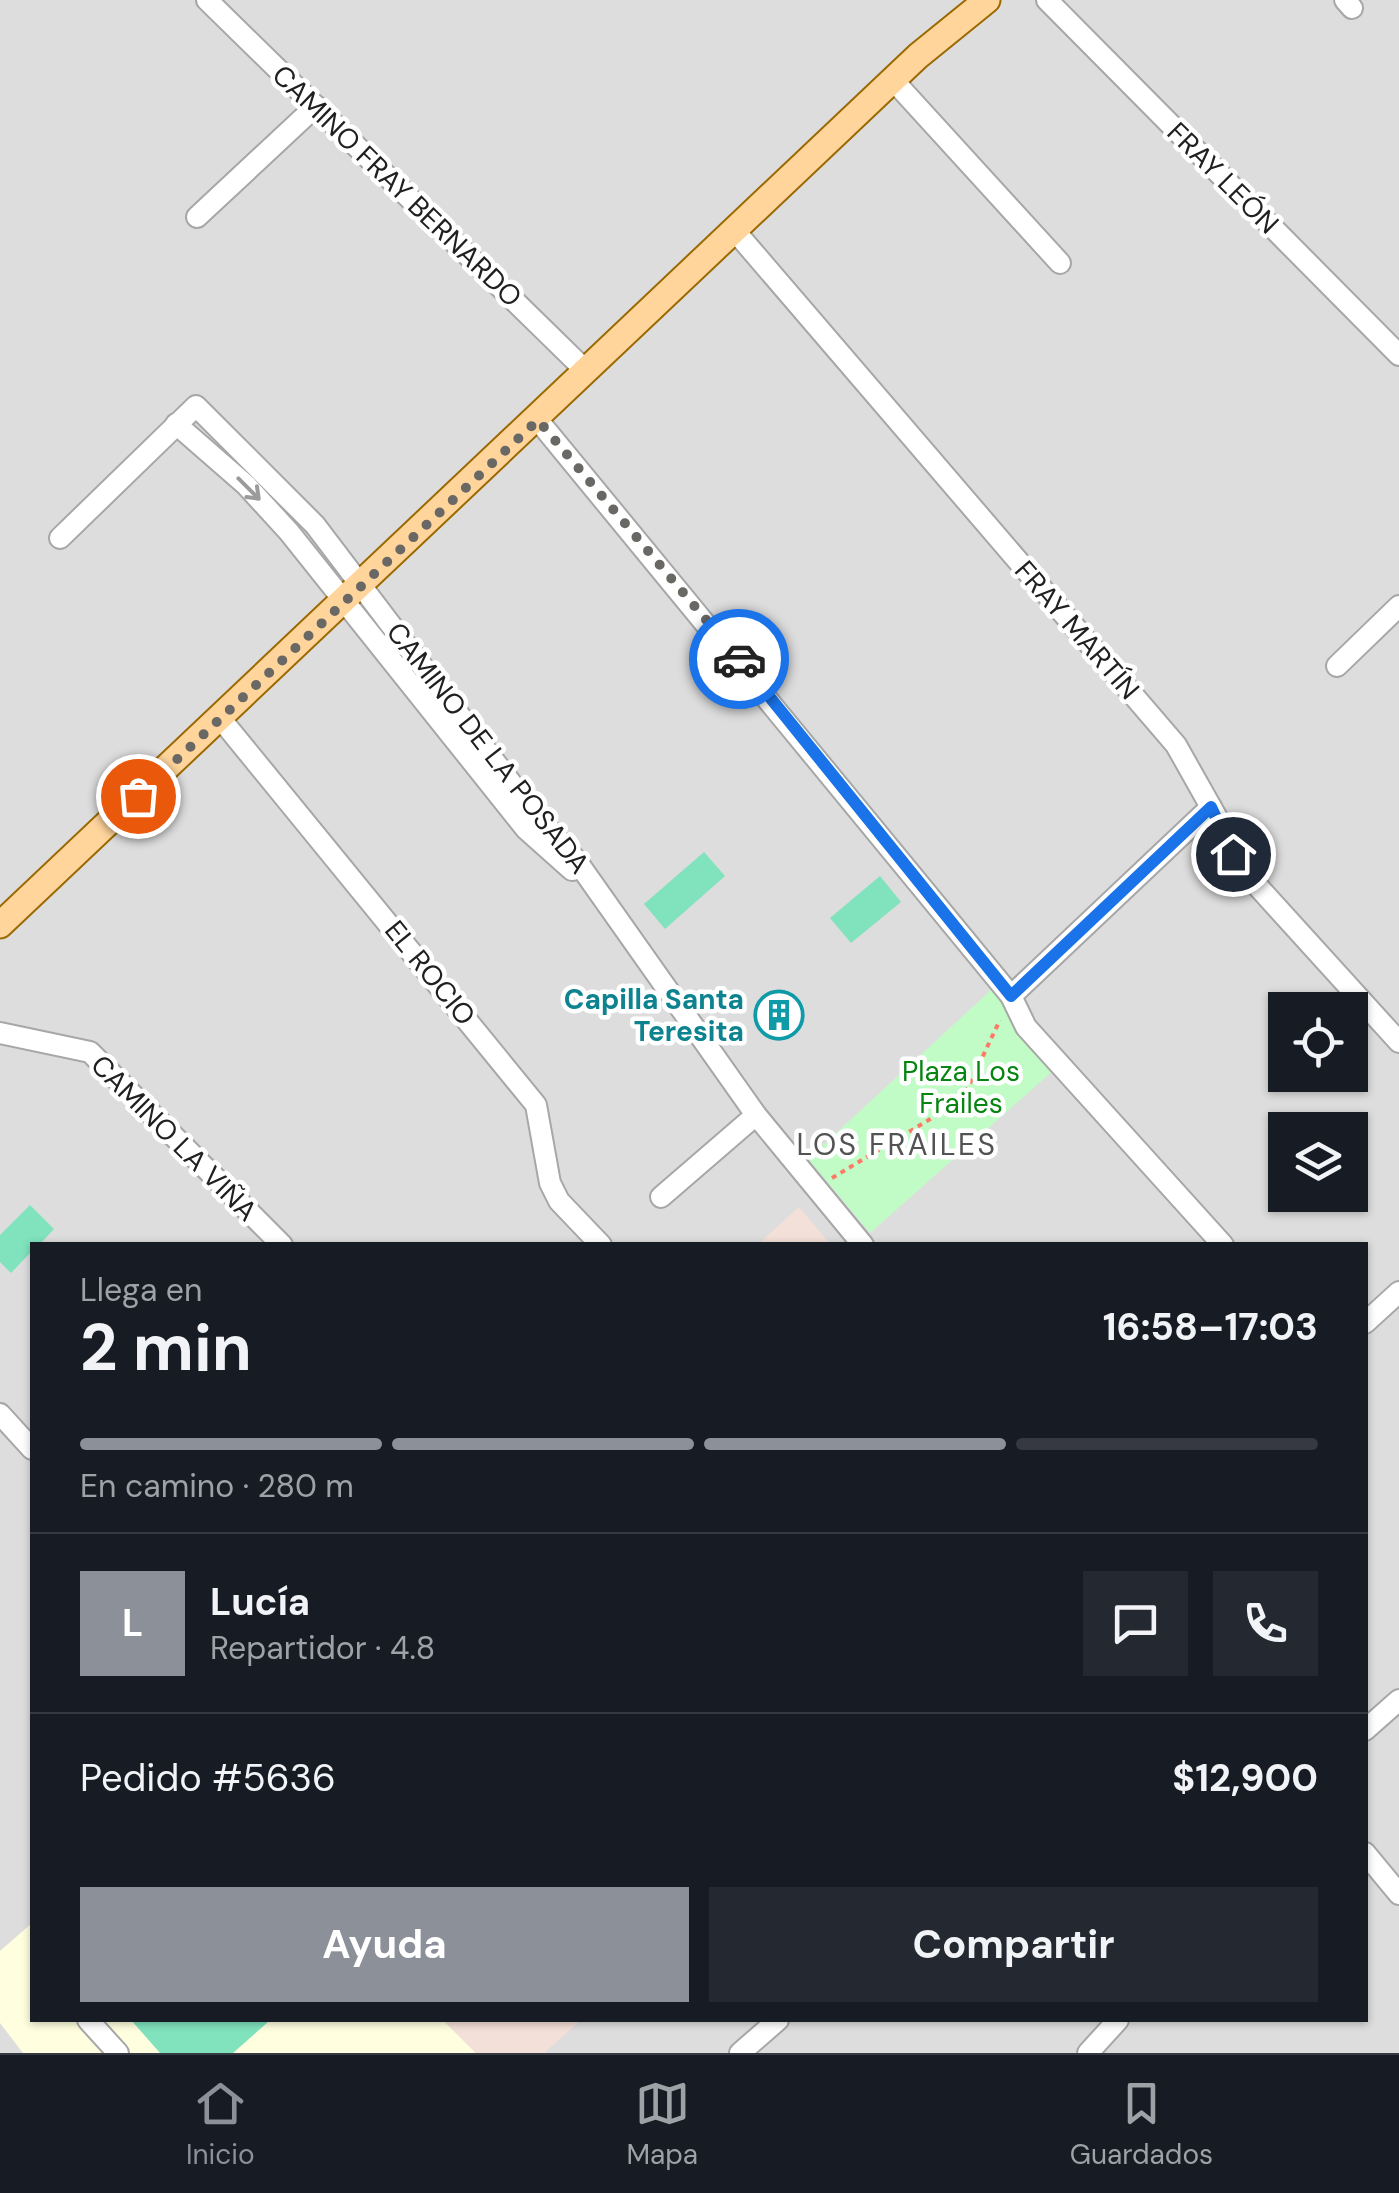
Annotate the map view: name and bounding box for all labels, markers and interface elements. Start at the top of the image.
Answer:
street label: CAMINO FRAY BERNARDO [264,57,530,315]
street label: FRAY LEÓN [1159,114,1287,242]
one-way arrow [236,477,260,501]
street label: FRAY MARTÍN [1007,553,1147,707]
courier [689,609,789,709]
street label: CAMINO DE LA POSADA [378,615,598,881]
icon: car [712,632,767,687]
pin [96,754,181,839]
icon: bag [111,769,166,824]
pin [1191,812,1276,897]
icon: home [1206,827,1261,882]
street label: EL ROCIO [376,913,484,1033]
place label: Capilla Santa Teresita [564,981,744,1050]
building icon: Capilla Santa Teresita [753,989,805,1041]
map controls [1268,992,1368,1212]
button: locate [1268,992,1368,1092]
street label: CAMINO LA VIÑA [83,1047,265,1229]
park label: Plaza Los Frailes [902,1053,1020,1122]
button: layers [1268,1112,1368,1212]
district label: LOS FRAILES [797,1125,997,1164]
text: Llega en [80,1269,202,1311]
text: 16:58–17:03 [1103,1302,1318,1352]
text: 2 min [80,1306,252,1390]
text: En camino · 280 m [80,1465,354,1507]
button: chat [1083,1571,1188,1676]
button: phone [1213,1571,1318,1676]
text: Lucía [210,1577,310,1627]
text: L [122,1598,143,1648]
text: Repartidor · 4.8 [210,1627,435,1669]
text: Pedido #5636 [80,1753,336,1803]
text: $12,900 [1172,1753,1318,1803]
button: Ayuda [80,1887,689,2002]
button: Compartir [709,1887,1318,2002]
tab: Inicio [186,2076,255,2173]
tab: Mapa [626,2076,698,2173]
tab: Guardados [1070,2076,1213,2173]

